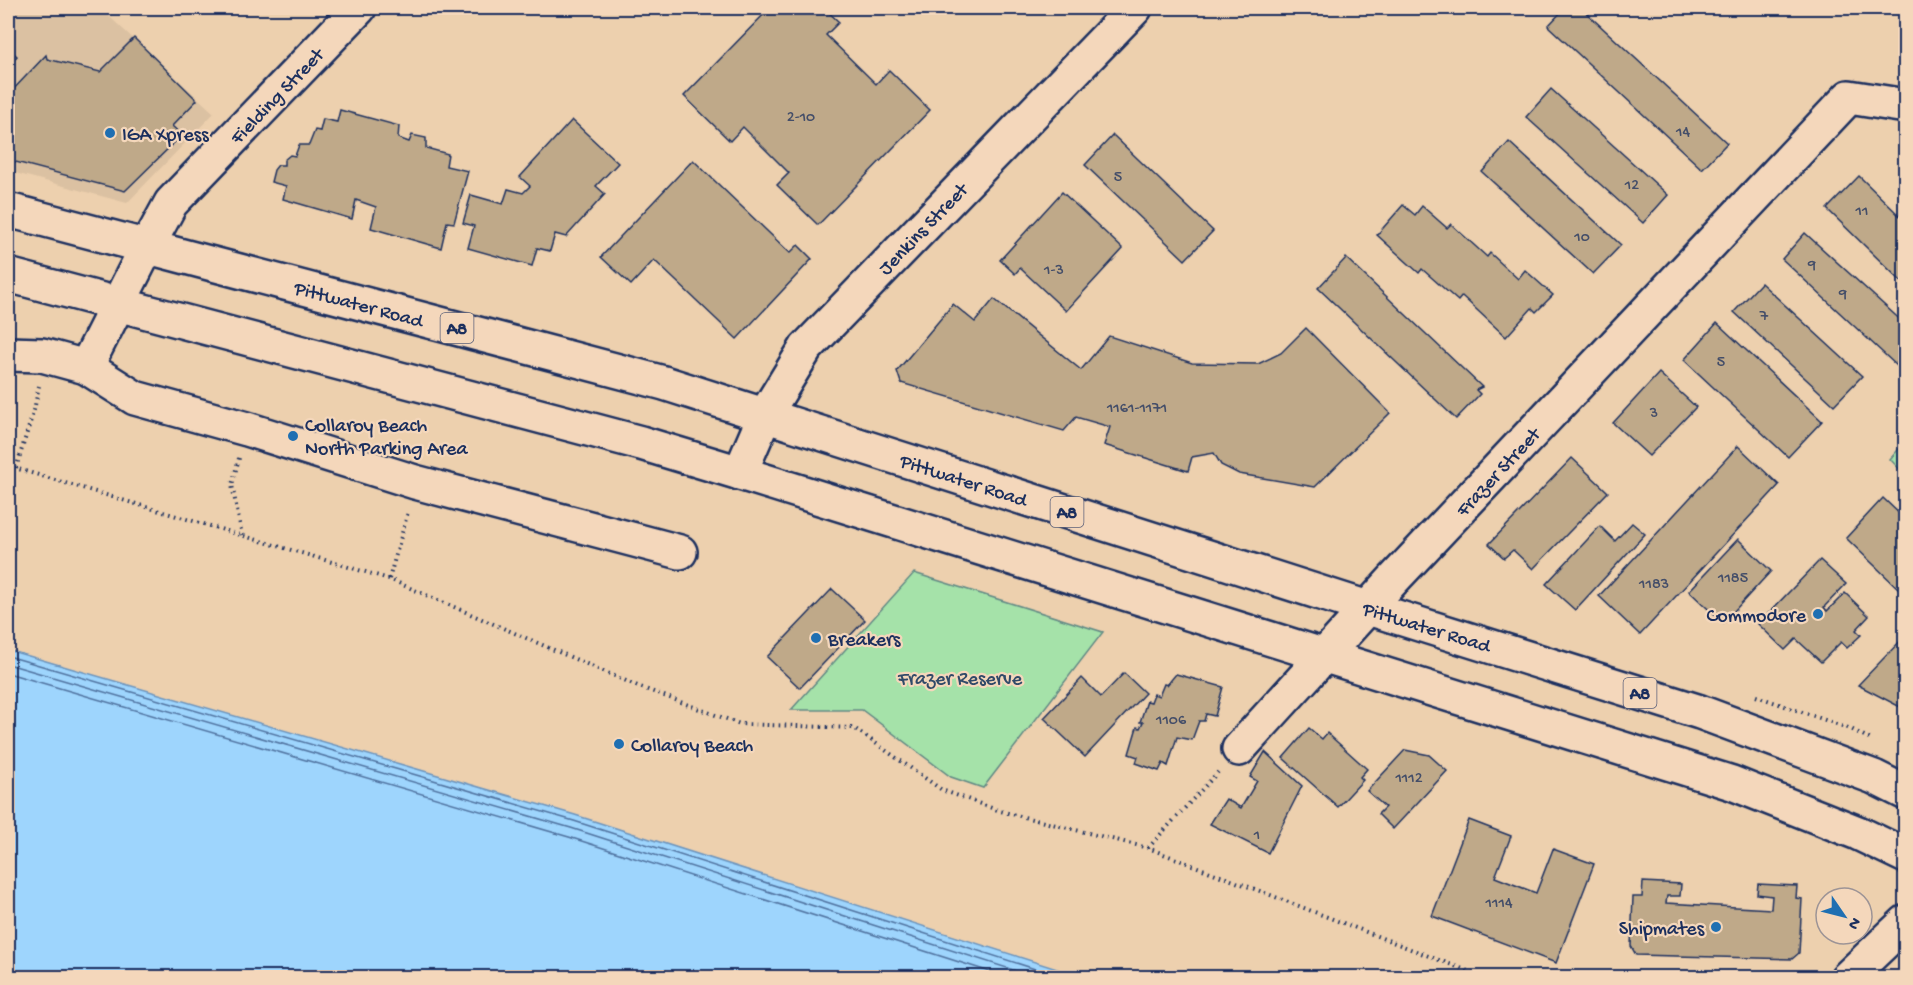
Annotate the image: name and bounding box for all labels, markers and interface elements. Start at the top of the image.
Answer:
street label: Fielding Street [226,43,331,151]
house number: 2-10 [787,109,815,128]
house number: 14 [1675,124,1690,143]
place label: IGA Xpress [122,125,209,148]
marker: IGA Xpress [103,126,117,140]
house number: 5 [1114,169,1122,188]
house number: 12 [1624,177,1639,196]
street label: Jenkins Street [875,178,975,281]
house number: 11 [1855,203,1868,222]
house number: 10 [1573,229,1590,248]
house number: 9 [1807,257,1816,276]
house number: 1-3 [1043,262,1064,281]
street label: Pittwater Road [290,278,427,335]
house number: 9 [1838,286,1847,305]
house number: 7 [1759,308,1769,327]
road number: A8 [440,313,474,343]
house number: 5 [1717,354,1725,373]
house number: 1161-1171 [1106,400,1167,419]
house number: 3 [1649,405,1658,424]
place label: Collaroy Beach North Parking Area [305,416,468,462]
street label: Frazer Street [1452,423,1548,523]
marker: Collaroy Beach North Parking Area [286,429,300,443]
street label: Pittwater Road [896,451,1032,514]
road number: A8 [1050,497,1084,527]
house number: 1185 [1717,570,1748,589]
house number: 1183 [1638,576,1669,595]
street label: Pittwater Road [1358,599,1495,660]
place label: Commodore [1706,606,1807,629]
marker: Commodore [1811,607,1825,621]
place label: Breakers [827,630,901,653]
marker: Breakers [809,631,823,645]
park label: Frazer Reserve [897,669,1023,692]
road number: A8 [1624,678,1656,708]
house number: 1106 [1155,712,1187,731]
place label: Collaroy Beach [631,736,754,759]
marker: Collaroy Beach [612,737,626,751]
house number: 1112 [1394,770,1423,789]
house number: 1 [1253,827,1260,846]
north arrow [1814,886,1874,946]
house number: 1114 [1485,895,1513,914]
text: N [1842,913,1864,933]
place label: Shipmates [1619,919,1705,942]
marker: Shipmates [1709,920,1723,934]

